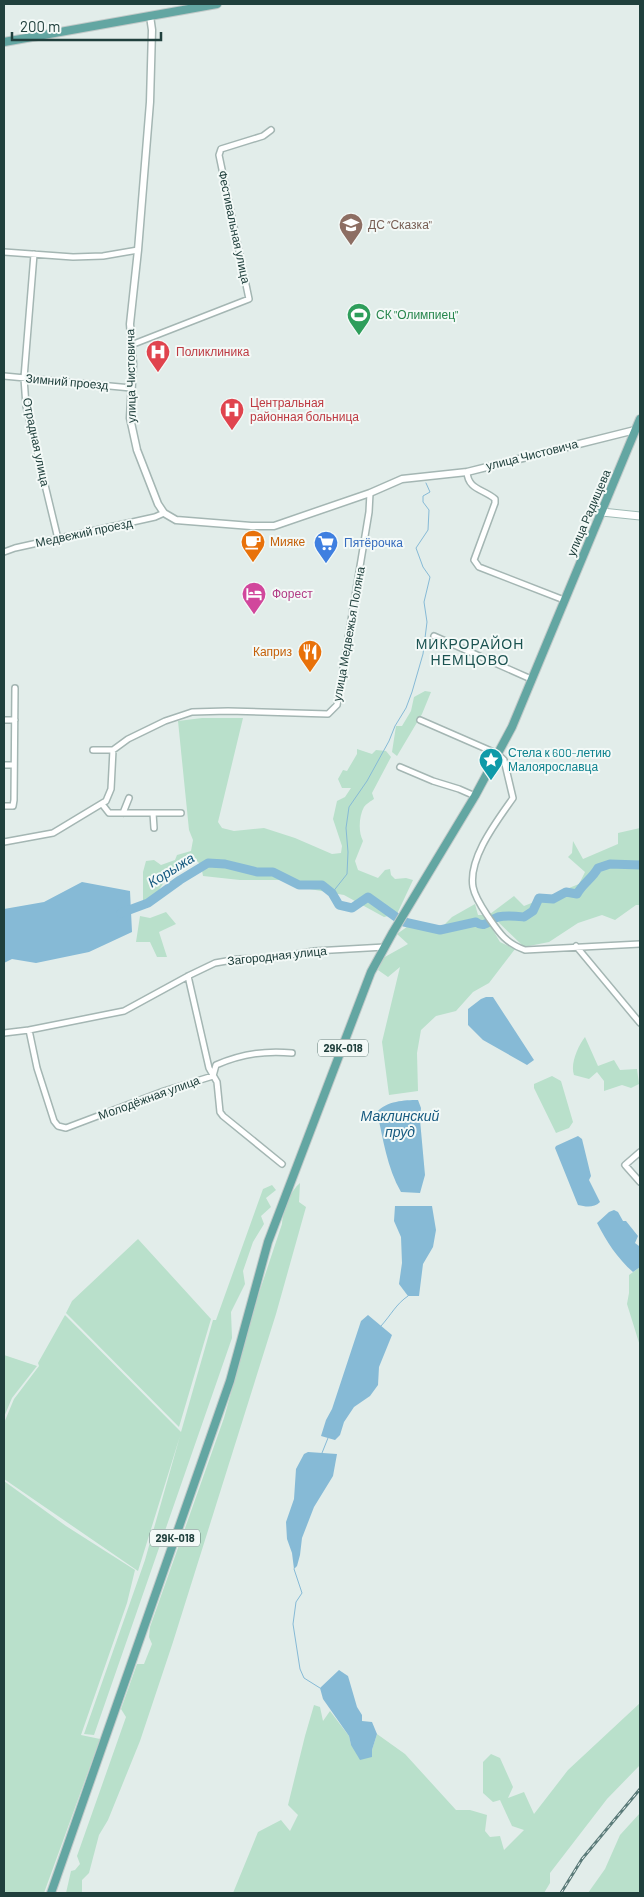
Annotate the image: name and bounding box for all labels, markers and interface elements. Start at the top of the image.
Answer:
scale bar [12,10,161,42]
text: 200 m [20,17,60,35]
street label: Фестивальная улица [215,169,254,285]
school or university icon: ДС “Сказка" [338,212,364,246]
place label: ДС “Сказка" [368,217,432,232]
sports icon: СК "Олимпиец" [346,302,372,336]
place label: СК "Олимпиец" [376,307,458,322]
street label: улица Чистовича [122,329,139,423]
hospital icon: Поликлиника [145,339,171,373]
place label: Поликлиника [176,344,250,358]
street label: Зимний проезд [25,370,109,393]
place label: Центральная районная больница [250,395,359,424]
street label: Отрадная улица [20,396,53,488]
hospital icon: Центральная районная больница [219,397,245,431]
street label: улица Чистовича [484,436,580,473]
street label: улица Радищева [564,467,614,558]
street label: Медвежий проезд [34,515,134,550]
cafe icon: Мияке [240,529,266,563]
supermarket icon: Пятёрочка [313,530,339,564]
place label: Мияке [270,534,306,548]
place label: Пятёрочка [344,535,403,550]
street label: улица Медвежья Поляна [329,565,368,703]
hotel icon: Форест [241,581,267,615]
place label: Форест [272,586,313,601]
district label: МИКРОРАЙОН НЕМЦОВО [416,635,524,668]
restaurant icon: Каприз [297,639,323,673]
place label: Каприз [253,644,292,659]
place label: Стела к 600-летию Малоярославца [508,745,611,774]
place icon: Стела к 600-летию Малоярославца [478,747,504,781]
water label: Корыжа [144,849,197,890]
street label: Загородная улица [226,943,328,968]
road number: 29К-018 [318,1040,368,1056]
street label: Молодёжная улица [96,1072,202,1123]
water label: Маклинский пруд [361,1107,440,1140]
road number: 29К-018 [150,1530,200,1546]

